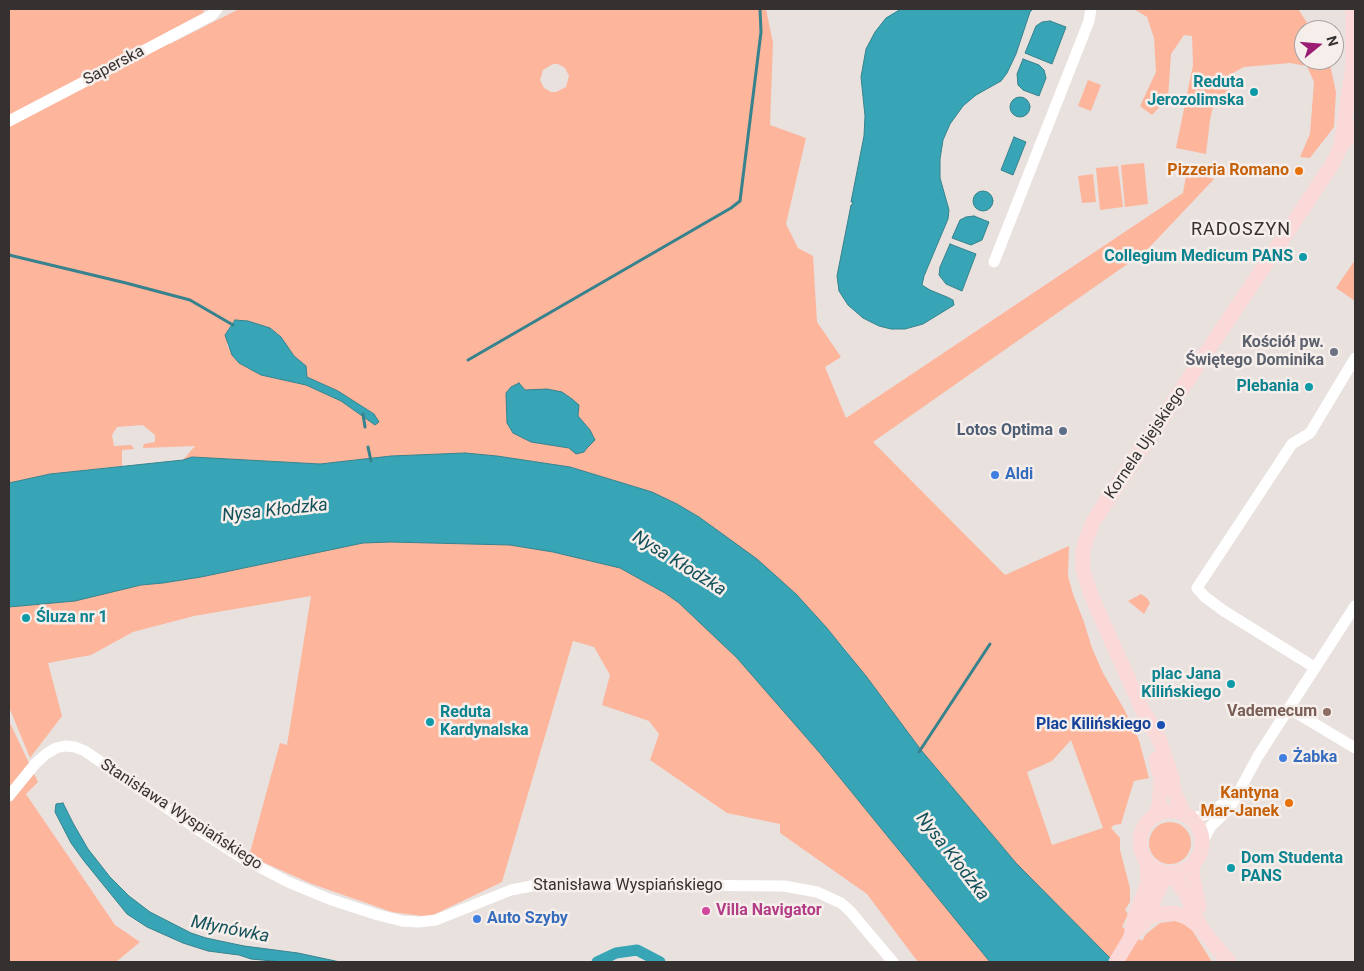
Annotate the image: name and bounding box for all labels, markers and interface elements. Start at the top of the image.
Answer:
north arrow [1294,20,1344,70]
text: N [1323,34,1341,48]
street label: Saperska [80,42,148,90]
place label: Reduta Jerozolimska [1147,73,1244,111]
marker: Reduta Jerozolimska [1248,86,1260,98]
place label: Pizzeria Romano [1167,161,1289,181]
marker: Pizzeria Romano [1293,165,1305,177]
district label: RADOSZYN [1190,219,1292,241]
place label: Collegium Medicum PANS [1104,247,1293,267]
marker: Collegium Medicum PANS [1297,251,1309,263]
place label: Kościół pw. Świętego Dominika [1185,333,1324,371]
marker: Kościół pw. Świętego Dominika [1328,346,1340,358]
place label: Plebania [1236,377,1299,397]
marker: Plebania [1303,381,1315,393]
street label: Kornela Ujejskiego [1101,383,1191,503]
place label: Lotos Optima [957,421,1053,441]
marker: Lotos Optima [1057,425,1069,437]
place label: Aldi [1005,465,1033,485]
marker: Aldi [989,469,1001,481]
water label: Nysa Kłodzka [221,495,329,527]
water label: Nysa Kłodzka [628,527,730,601]
place label: Śluza nr 1 [36,608,108,628]
marker: Śluza nr 1 [20,612,32,624]
place label: plac Jana Kilińskiego [1141,665,1221,703]
marker: plac Jana Kilińskiego [1225,678,1237,690]
place label: Vademecum [1227,702,1317,722]
place label: Reduta Kardynalska [440,703,529,741]
marker: Vademecum [1321,706,1333,718]
place label: Plac Kilińskiego [1036,715,1151,735]
marker: Reduta Kardynalska [424,716,436,728]
marker: Plac Kilińskiego [1155,719,1167,731]
place label: Żabka [1293,748,1337,768]
marker: Żabka [1277,752,1289,764]
street label: Stanisława Wyspiańskiego [96,755,266,875]
place label: Kantyna Mar-Janek [1201,784,1279,822]
marker: Kantyna Mar-Janek [1283,797,1295,809]
water label: Nysa Kłodzka [911,809,993,905]
place label: Dom Studenta PANS [1241,849,1343,887]
marker: Dom Studenta PANS [1225,862,1237,874]
street label: Stanisława Wyspiańskiego [533,876,723,896]
place label: Villa Navigator [716,901,822,921]
marker: Villa Navigator [700,905,712,917]
place label: Auto Szyby [487,909,568,929]
water label: Młynówka [189,912,271,948]
marker: Auto Szyby [471,913,483,925]

